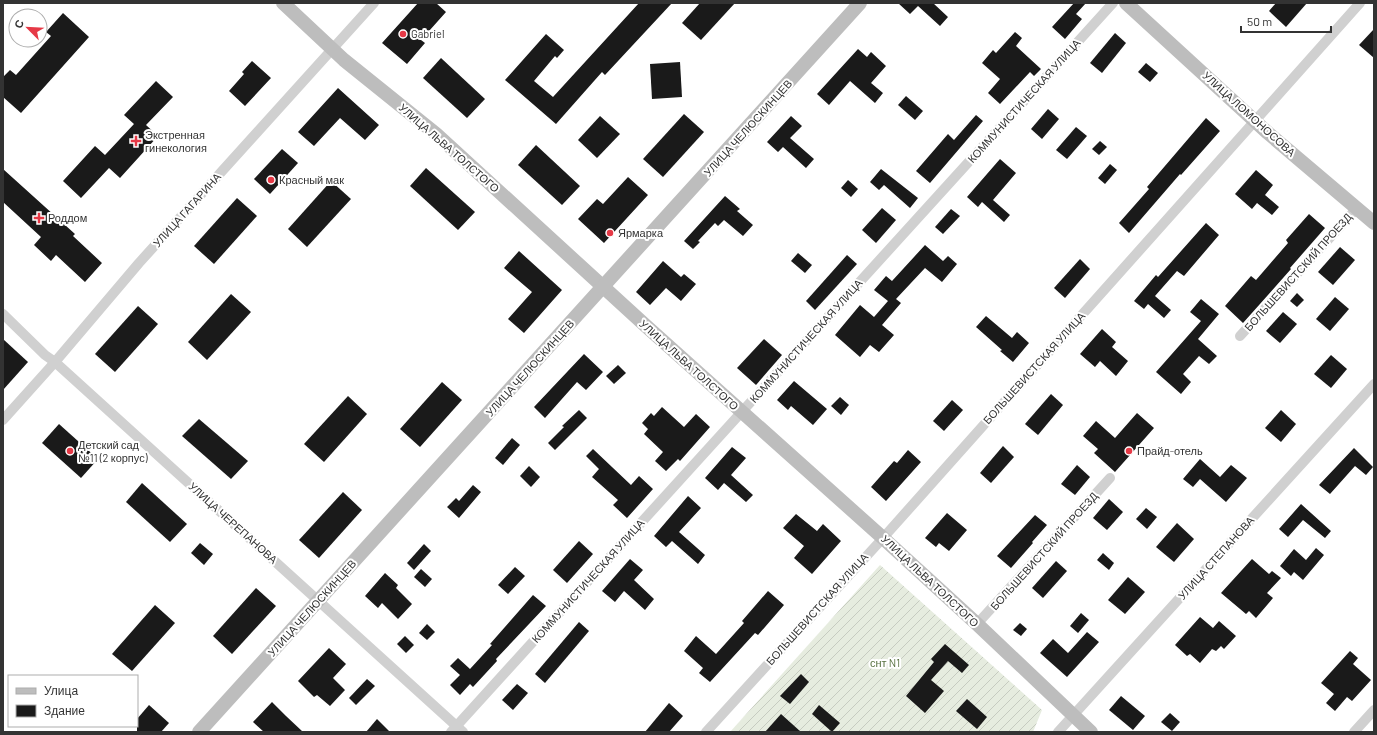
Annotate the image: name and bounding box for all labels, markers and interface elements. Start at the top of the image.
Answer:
north arrow [8,8,48,48]
scale bar [1241,8,1331,34]
text: 50 m [1247,14,1272,28]
text: С [11,17,26,30]
place label: Gabriel [411,27,445,40]
marker: Gabriel [398,29,408,39]
street label: КОММУНИСТИЧЕСКАЯ УЛИЦА [965,36,1083,165]
street label: УЛИЦА ЛОМОНОСОВА [1200,69,1299,159]
street label: УЛИЦА ЧЕЛЮСКИНЦЕВ [701,77,794,179]
street label: УЛИЦА ЛЬВА ТОЛСТОГО [397,101,502,195]
place label: Экстренная гинекология [145,128,207,154]
marker: Экстренная гинекология [130,135,142,147]
street label: УЛИЦА ГАГАРИНА [150,170,224,249]
place label: Красный мак [279,173,344,186]
marker: Красный мак [266,175,276,185]
street label: БОЛЬШЕВИСТСКИЙ ПРОЕЗД [1241,210,1354,333]
place label: Роддом [48,211,87,224]
marker: Роддом [33,212,45,224]
place label: Ярмарка [618,226,664,239]
marker: Ярмарка [605,228,615,238]
street label: КОММУНИСТИЧЕСКАЯ УЛИЦА [747,276,865,405]
street label: БОЛЬШЕВИСТСКАЯ УЛИЦА [980,309,1088,426]
street label: УЛИЦА ЧЕЛЮСКИНЦЕВ [483,317,576,419]
street label: УЛИЦА ЛЬВА ТОЛСТОГО [637,317,742,413]
place label: Детский сад №11 (2 корпус) [78,438,148,464]
place label: Прайд-отель [1137,444,1203,457]
marker: Детский сад №11 (2 корпус) [65,446,75,456]
marker: Прайд-отель [1124,446,1134,456]
street label: УЛИЦА ЧЕРЕПАНОВА [186,479,281,566]
street label: БОЛЬШЕВИСТСКИЙ ПРОЕЗД [987,489,1100,612]
street label: УЛИЦА СТЕПАНОВА [1175,513,1257,602]
street label: КОММУНИСТИЧЕСКАЯ УЛИЦА [529,516,647,645]
street label: УЛИЦА ЛЬВА ТОЛСТОГО [879,532,982,630]
street label: БОЛЬШЕВИСТСКАЯ УЛИЦА [763,550,871,667]
street label: УЛИЦА ЧЕЛЮСКИНЦЕВ [265,557,358,659]
park label: снт N1 [870,656,900,669]
legend [8,675,138,727]
text: Улица [44,683,78,698]
text: Здание [44,703,85,718]

